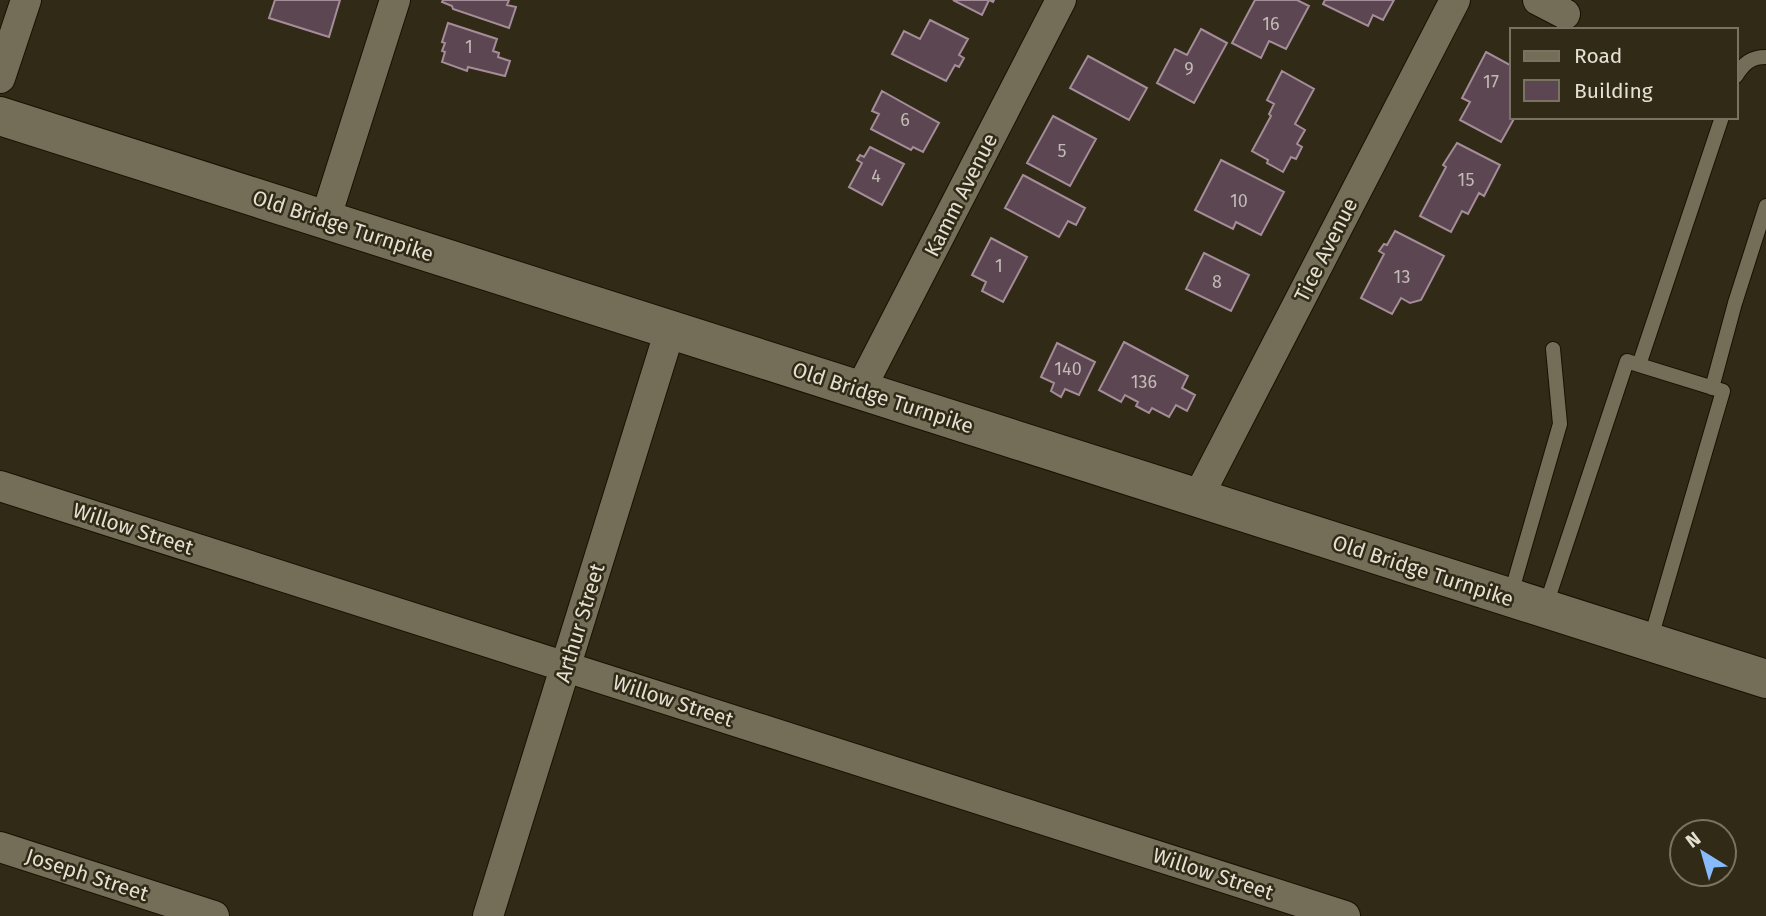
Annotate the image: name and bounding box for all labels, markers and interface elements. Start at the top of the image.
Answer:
house number: 16 [1262,13,1280,35]
legend [1510,28,1738,119]
house number: 1 [465,36,473,58]
text: Road [1574,43,1622,69]
house number: 9 [1184,58,1194,80]
house number: 17 [1483,71,1499,93]
text: Building [1574,78,1653,104]
house number: 6 [900,109,910,131]
street label: Kamm Avenue [919,129,1003,261]
house number: 5 [1057,140,1067,162]
house number: 4 [871,165,881,187]
house number: 15 [1458,169,1474,191]
street label: Old Bridge Turnpike [249,184,437,268]
house number: 10 [1230,190,1248,212]
street label: Tice Avenue [1289,194,1363,306]
house number: 1 [995,255,1003,277]
house number: 13 [1394,266,1410,288]
house number: 8 [1212,271,1222,293]
street label: Old Bridge Turnpike [789,356,977,440]
house number: 140 [1054,358,1082,380]
house number: 136 [1131,371,1157,393]
street label: Willow Street [69,497,197,561]
street label: Old Bridge Turnpike [1329,529,1517,613]
street label: Arthur Street [550,560,611,686]
street label: Willow Street [609,669,737,733]
north arrow [1668,818,1738,888]
text: N [1681,827,1705,853]
street label: Willow Street [1149,842,1277,906]
street label: Joseph Street [22,843,152,907]

